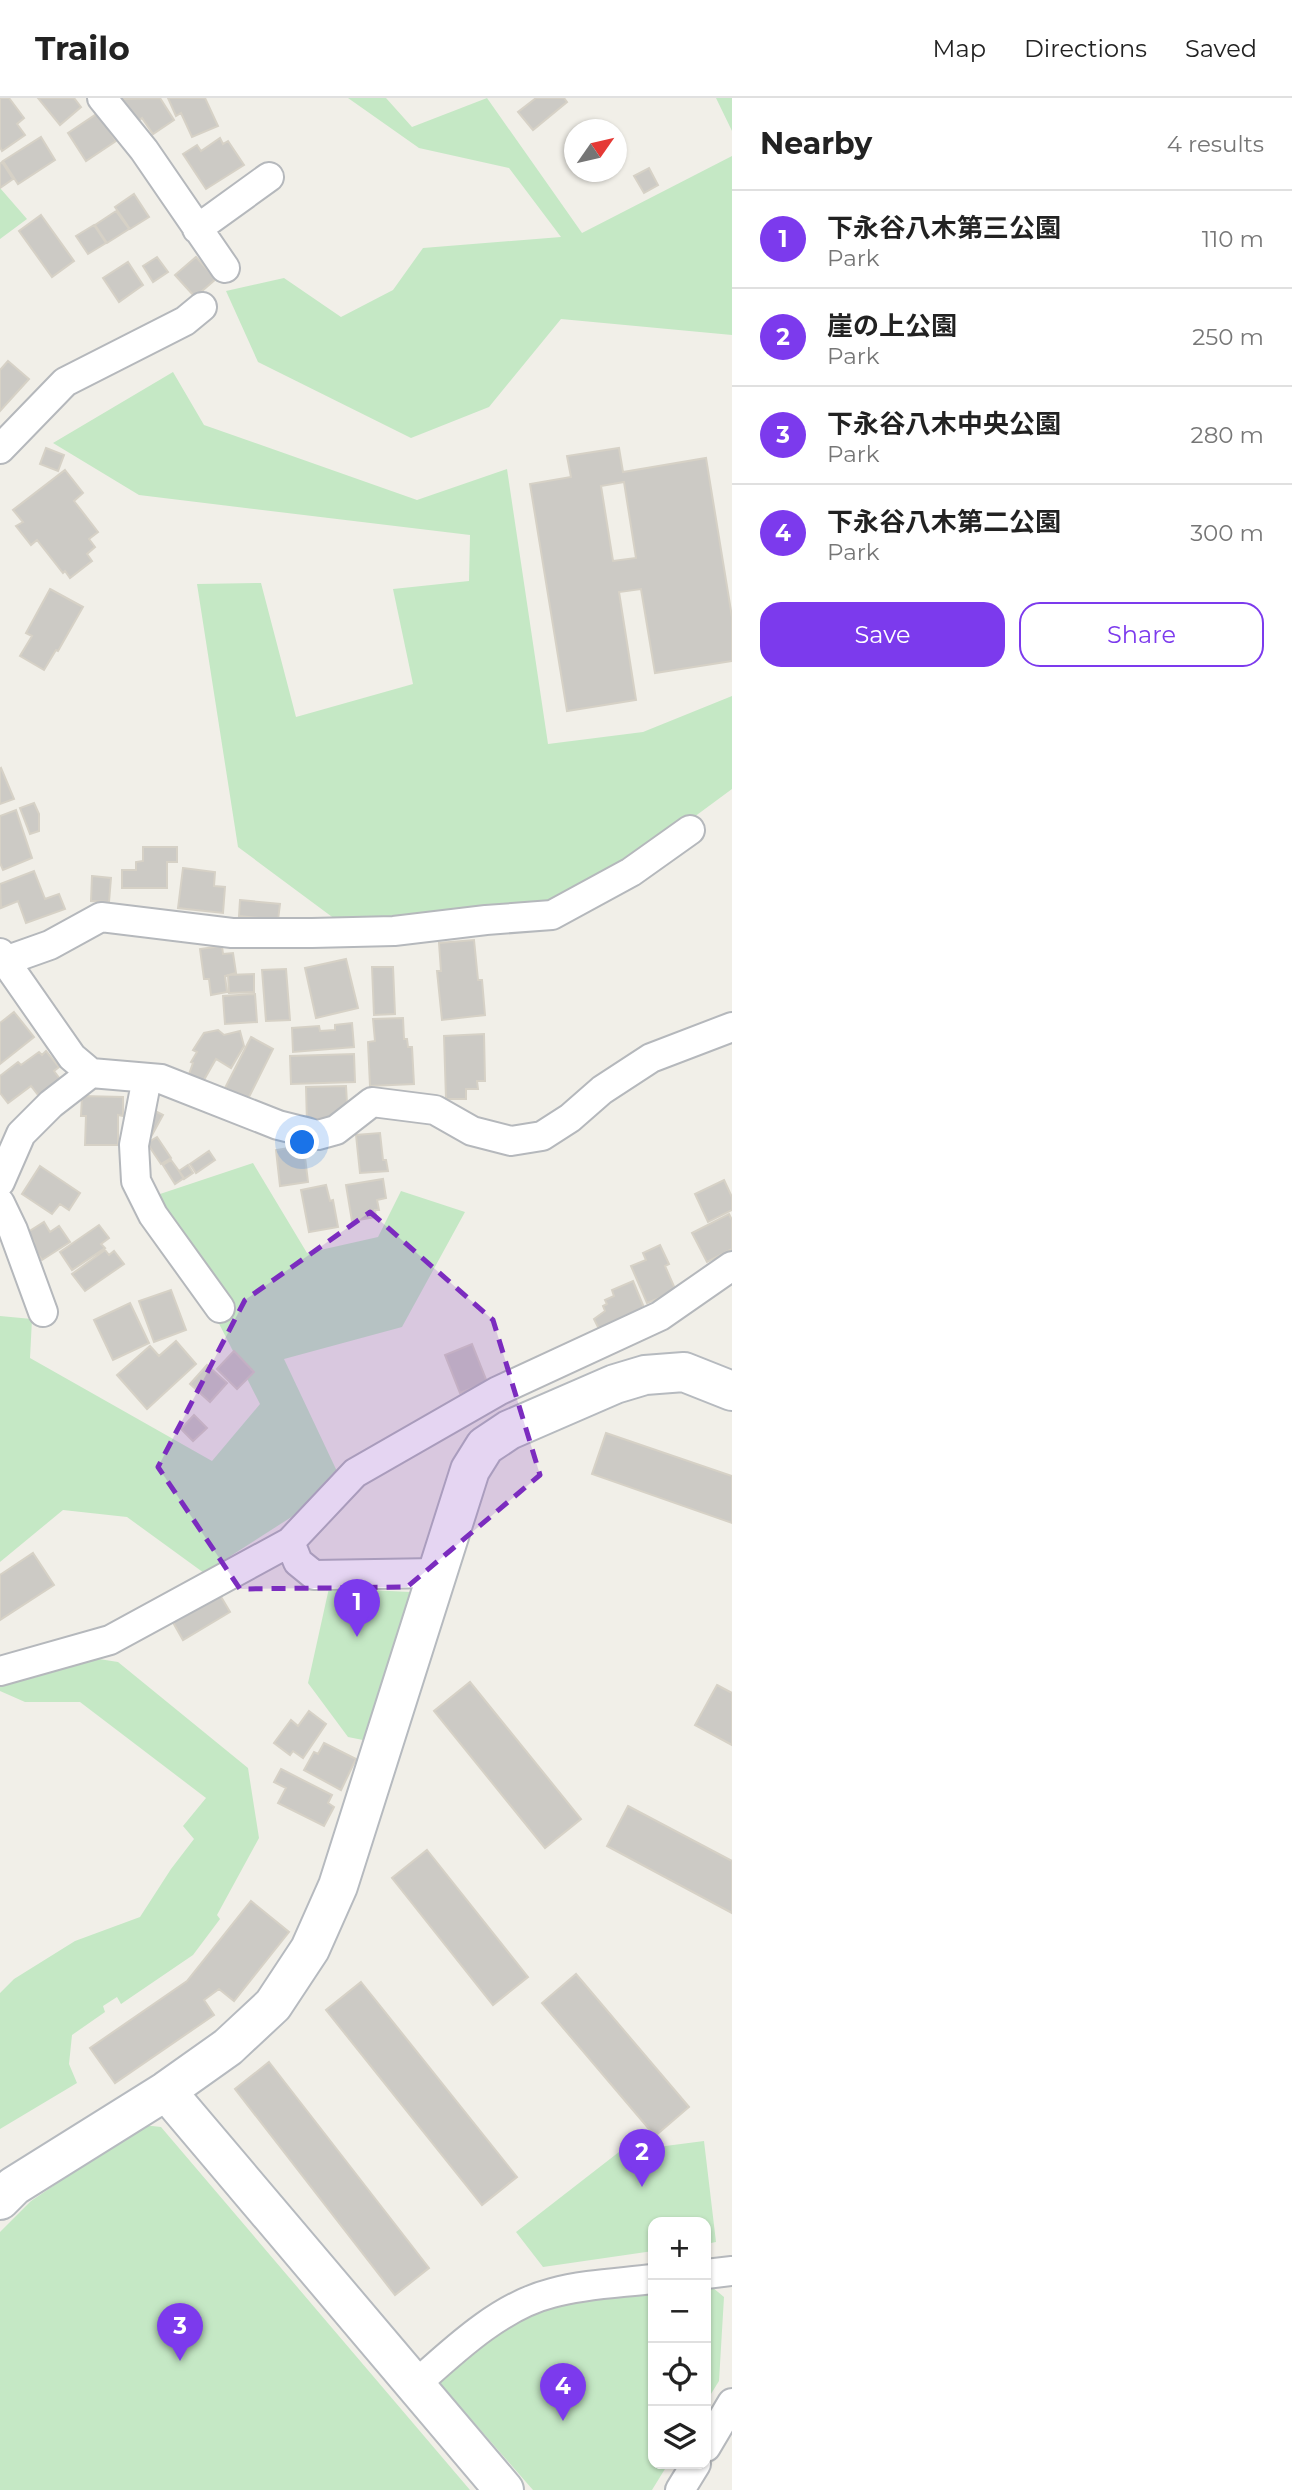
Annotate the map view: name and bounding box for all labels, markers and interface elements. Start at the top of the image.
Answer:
text: Trailo [35,28,130,68]
text: Map [933,34,986,63]
text: Directions [1024,34,1147,63]
text: Saved [1185,34,1257,63]
north arrow [564,119,627,182]
text: Nearby [760,125,872,162]
text: 4 results [1167,130,1264,158]
text: 下永谷八木第三公園 [827,212,1061,244]
text: 1 [778,225,788,253]
text: 110 m [1202,225,1264,253]
text: Park [827,244,880,272]
text: 崖の上公園 [827,310,957,342]
text: 2 [776,323,790,351]
text: 250 m [1192,323,1264,351]
text: Park [827,342,880,370]
text: 下永谷八木中央公園 [827,408,1061,440]
text: 3 [776,421,790,449]
text: 280 m [1191,421,1264,449]
text: Park [827,440,880,468]
text: 下永谷八木第二公園 [827,506,1061,538]
text: 4 [775,519,791,547]
text: 300 m [1190,519,1264,547]
text: Park [827,538,880,566]
button: Save [760,602,1005,667]
button: Share [1019,602,1264,667]
your location [285,1125,319,1159]
pin: 1 [334,1579,380,1637]
pin: 2 [619,2129,665,2187]
map controls [648,2217,711,2469]
button: + [648,2217,711,2280]
button: − [648,2280,711,2343]
pin: 3 [157,2303,203,2361]
button: locate [648,2343,711,2406]
pin: 4 [540,2363,586,2421]
button: layers [648,2406,711,2469]

